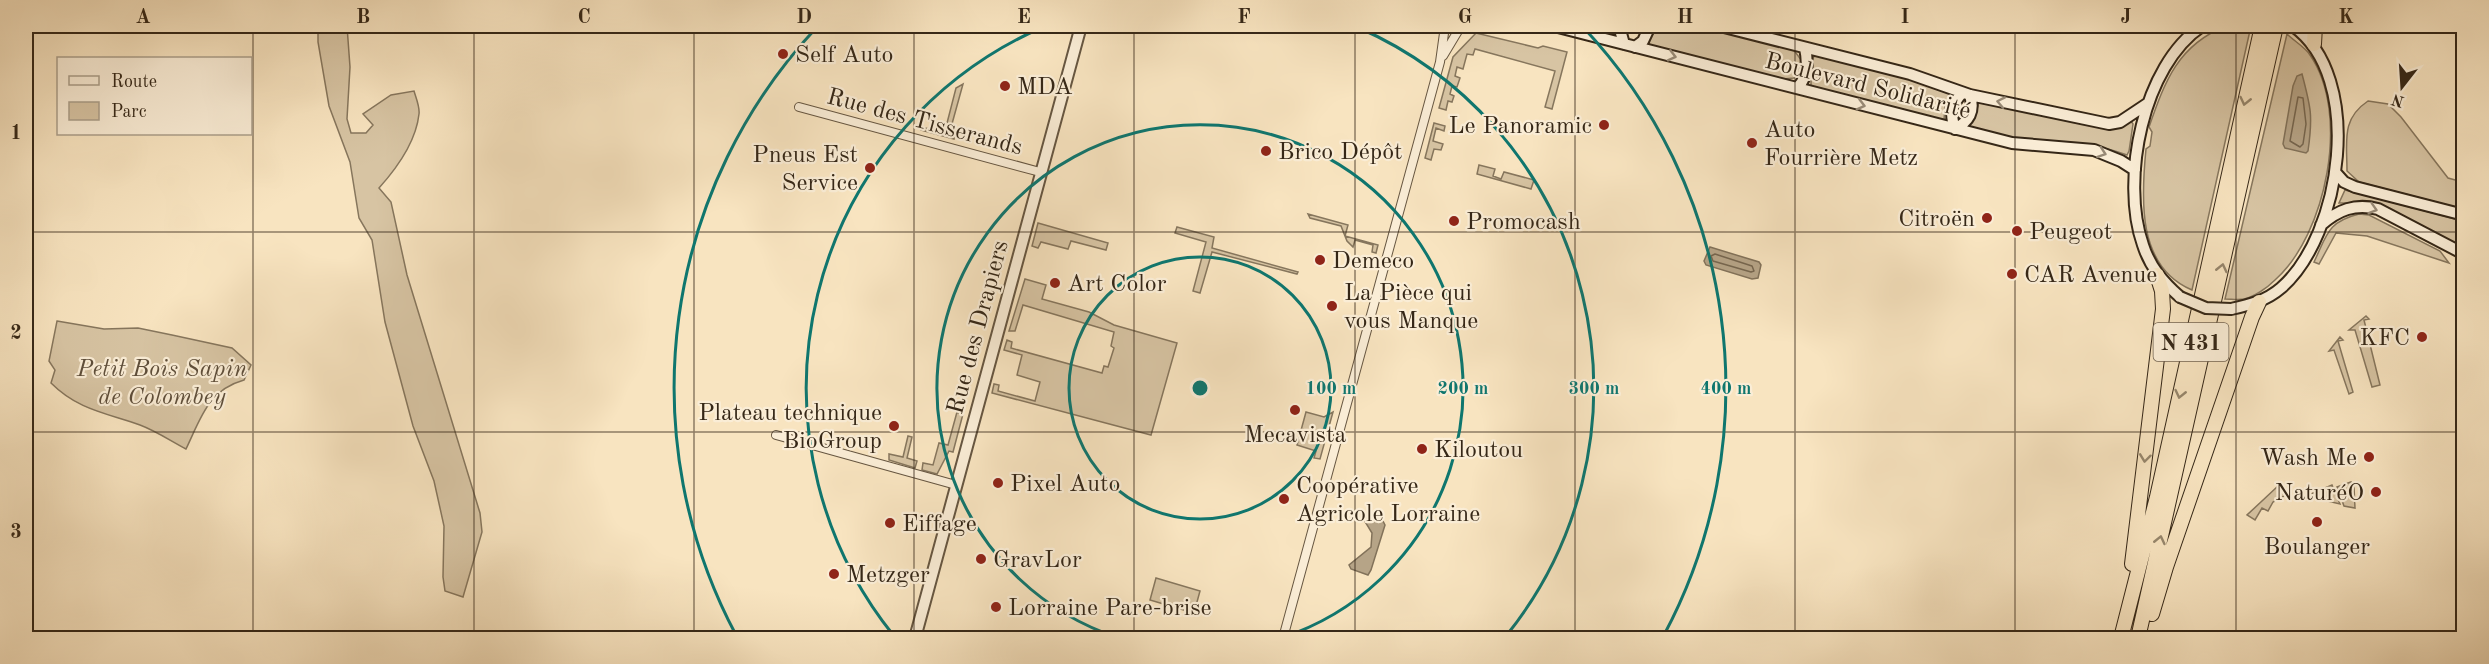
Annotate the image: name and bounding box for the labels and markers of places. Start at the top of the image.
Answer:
place label: Self Auto [795,44,894,68]
marker: Self Auto [776,47,790,61]
place label: MDA [1017,76,1073,100]
marker: MDA [998,79,1012,93]
place label: Le Panoramic [1448,115,1592,139]
marker: Le Panoramic [1597,118,1611,132]
place label: Auto Fourrière Metz [1764,119,1918,171]
marker: Auto Fourrière Metz [1745,136,1759,150]
place label: Brico Dépôt [1278,141,1402,165]
place label: Pneus Est Service [752,144,858,196]
marker: Brico Dépôt [1259,144,1273,158]
marker: Pneus Est Service [863,161,877,175]
place label: Citroën [1898,208,1975,232]
place label: Promocash [1466,211,1581,235]
marker: Citroën [1980,211,1994,225]
marker: Promocash [1447,214,1461,228]
place label: Peugeot [2029,221,2112,245]
marker: Peugeot [2010,224,2024,238]
place label: Demeco [1332,250,1414,274]
marker: Demeco [1313,253,1327,267]
place label: CAR Avenue [2024,264,2157,288]
marker: CAR Avenue [2005,267,2019,281]
place label: Art Color [1067,273,1167,297]
marker: Art Color [1048,276,1062,290]
place label: La Pièce qui vous Manque [1344,282,1478,334]
marker: La Pièce qui vous Manque [1325,299,1339,313]
place label: KFC [2360,327,2410,351]
marker: KFC [2415,330,2429,344]
centre of rings [1190,378,1210,398]
place label: Plateau technique BioGroup [698,402,882,454]
marker: Mecavista [1288,403,1302,417]
marker: Plateau technique BioGroup [887,419,901,433]
place label: Mecavista [1244,424,1346,448]
place label: Kiloutou [1434,439,1523,463]
marker: Kiloutou [1415,442,1429,456]
place label: Wash Me [2260,447,2357,471]
marker: Wash Me [2362,450,2376,464]
place label: Pixel Auto [1010,473,1120,497]
place label: Coopérative Agricole Lorraine [1296,475,1480,527]
marker: Pixel Auto [991,476,1005,490]
place label: NaturéO [2275,482,2364,506]
marker: NaturéO [2369,485,2383,499]
marker: Coopérative Agricole Lorraine [1277,492,1291,506]
place label: Eiffage [902,513,977,537]
marker: Boulanger [2310,515,2324,529]
marker: Eiffage [883,516,897,530]
place label: Boulanger [2264,536,2370,560]
place label: GravLor [993,549,1082,573]
marker: GravLor [974,552,988,566]
place label: Metzger [846,564,930,588]
marker: Metzger [827,567,841,581]
place label: Lorraine Pare-brise [1008,597,1212,621]
marker: Lorraine Pare-brise [989,600,1003,614]

